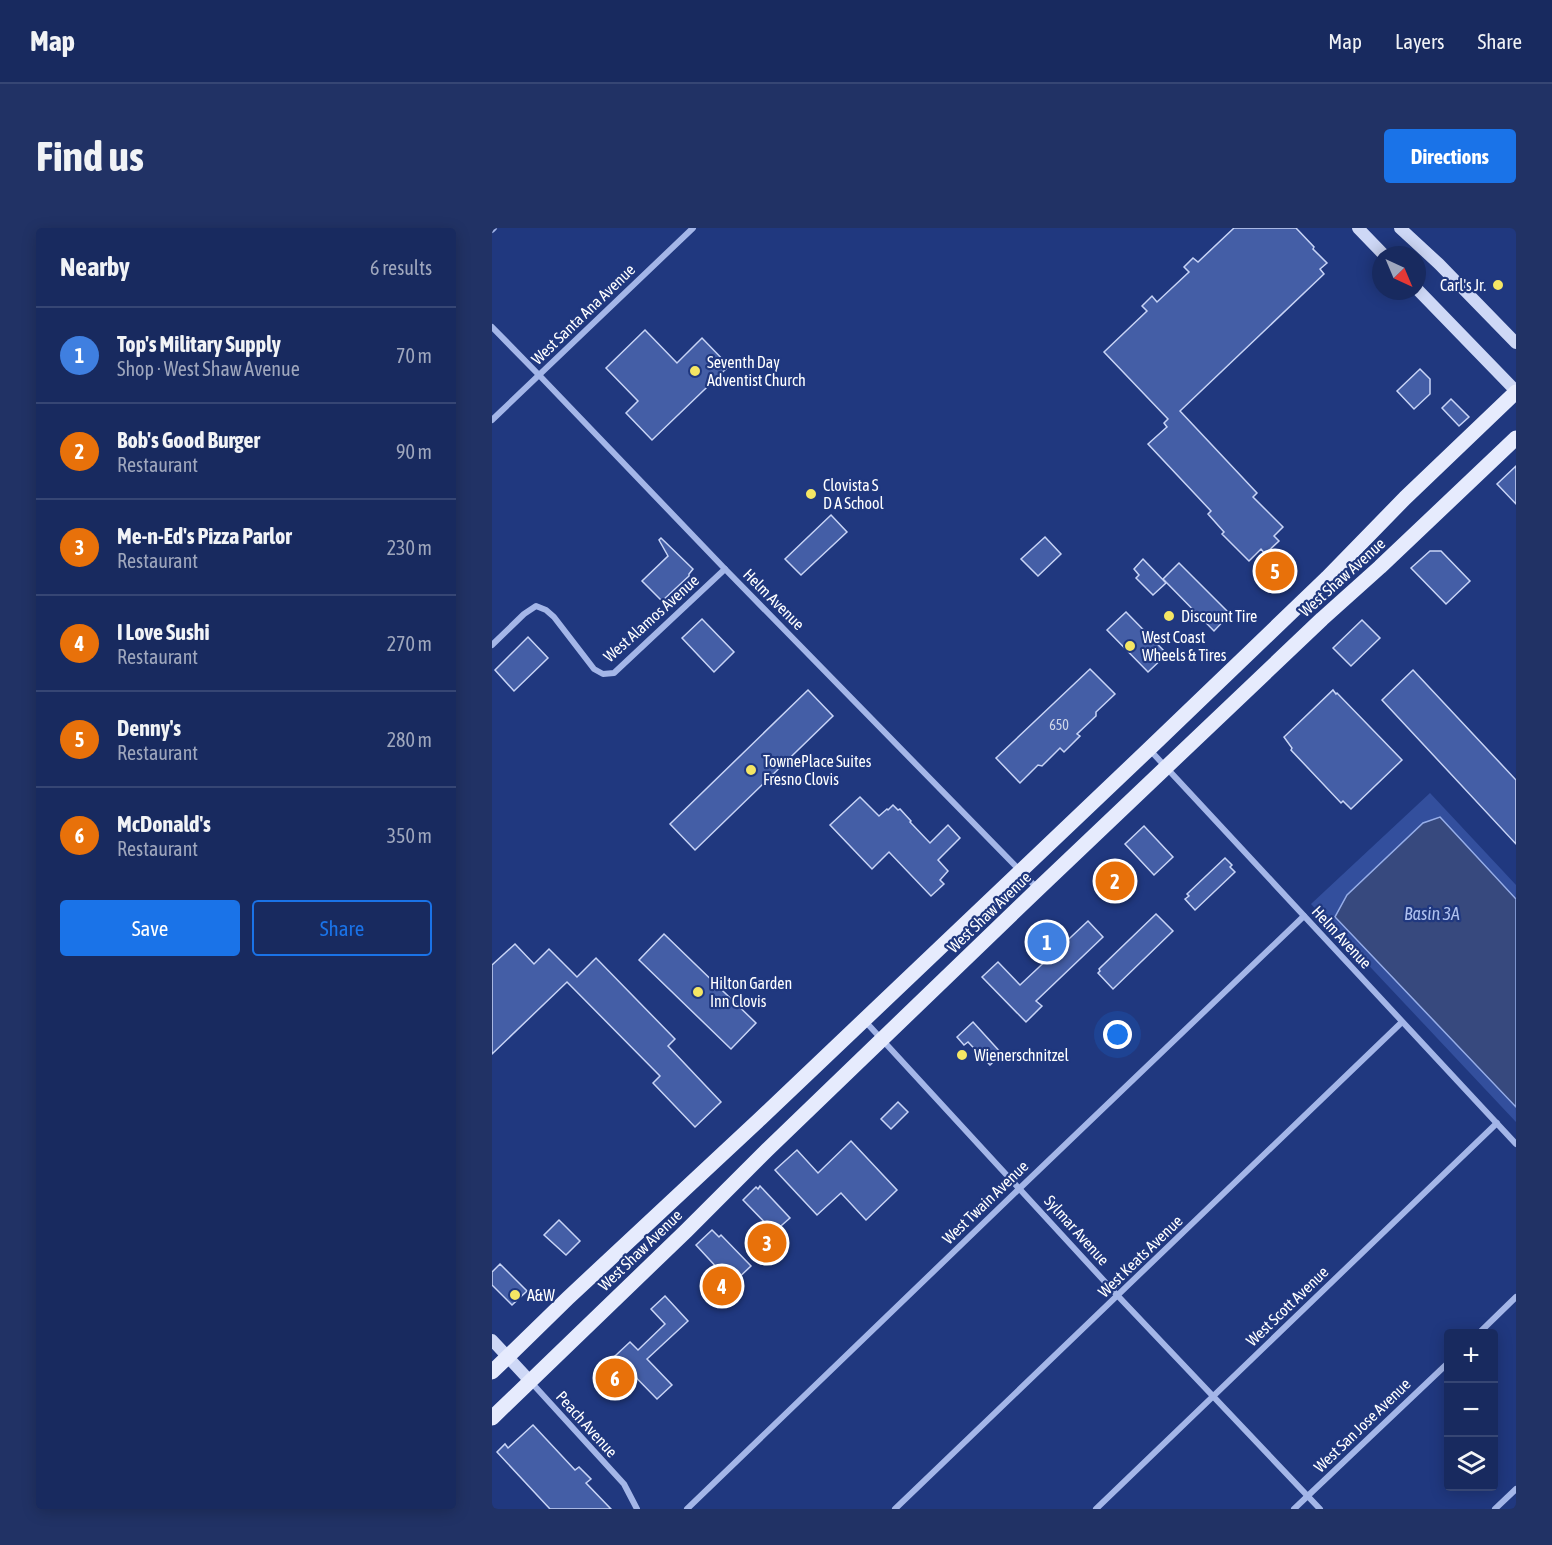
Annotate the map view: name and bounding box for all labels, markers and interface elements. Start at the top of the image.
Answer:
text: Map [30,25,75,57]
text: Map [1328,29,1362,53]
text: Layers [1395,29,1445,53]
text: Share [1478,29,1522,53]
button: Directions [1384,129,1516,183]
text: Find us [36,132,144,180]
north arrow [1372,246,1426,300]
text: Nearby [60,252,130,282]
text: 6 results [370,256,432,279]
street label: West Santa Ana Avenue [528,260,638,368]
place label: Carl's Jr. [1440,276,1486,294]
marker: Carl's Jr. [1491,278,1505,292]
text: Top's Military Supply [117,331,281,357]
text: 1 [75,344,84,367]
text: 70 m [396,344,432,367]
place label: Seventh Day Adventist Church [707,353,806,389]
text: Shop · West Shaw Avenue [117,357,300,380]
marker: Seventh Day Adventist Church [688,364,702,378]
text: Bob's Good Burger [117,427,260,453]
text: 2 [75,440,84,463]
text: 90 m [396,440,432,463]
text: Restaurant [117,453,198,476]
place label: Clovista S D A School [823,476,885,512]
marker: Clovista S D A School [804,487,818,501]
text: Me-n-Ed's Pizza Parlor [117,523,292,549]
street label: West Shaw Avenue [1296,534,1388,620]
text: 3 [75,536,84,559]
text: 230 m [387,536,432,559]
pin: 5 [1256,548,1294,594]
text: Restaurant [117,549,198,572]
street label: Helm Avenue [740,565,808,633]
street label: West Alamos Avenue [600,571,702,665]
place label: Discount Tire [1181,607,1257,625]
marker: Discount Tire [1162,609,1176,623]
text: I Love Sushi [117,619,209,645]
place label: West Coast Wheels & Tires [1142,628,1227,664]
text: 4 [75,632,84,655]
text: 270 m [387,632,432,655]
marker: West Coast Wheels & Tires [1123,639,1137,653]
text: Restaurant [117,645,198,668]
text: Denny's [117,715,181,741]
house number: 650 [1049,717,1069,733]
text: 5 [75,728,84,751]
text: 280 m [387,728,432,751]
text: Restaurant [117,741,198,764]
place label: TownePlace Suites Fresno Clovis [763,752,872,788]
marker: TownePlace Suites Fresno Clovis [744,763,758,777]
text: McDonald's [117,811,211,837]
text: 6 [75,824,84,847]
text: 350 m [387,824,432,847]
text: Restaurant [117,837,198,860]
pin: 2 [1096,858,1134,904]
street label: West Shaw Avenue [944,868,1034,956]
button: Save [60,900,240,956]
button: Share [252,900,432,956]
street label: Helm Avenue [1309,902,1375,972]
water label: Basin 3A [1404,903,1460,924]
pin: 1 [1028,920,1066,964]
place label: Hilton Garden Inn Clovis [710,974,792,1010]
marker: Hilton Garden Inn Clovis [691,985,705,999]
your location [1103,1020,1132,1049]
place label: Wienerschnitzel [974,1046,1070,1064]
marker: Wienerschnitzel [955,1048,969,1062]
street label: West Twain Avenue [938,1157,1032,1247]
street label: Sylmar Avenue [1040,1191,1113,1269]
street label: West Shaw Avenue [595,1206,685,1294]
street label: West Keats Avenue [1094,1211,1186,1301]
pin: 3 [748,1220,786,1266]
street label: West Scott Avenue [1242,1262,1332,1350]
pin: 4 [702,1264,742,1308]
place label: A&W [527,1286,555,1304]
marker: A&W [508,1288,522,1302]
map controls [1444,1329,1498,1491]
button: + [1444,1329,1498,1383]
pin: 6 [596,1356,634,1400]
street label: West San Jose Avenue [1310,1374,1414,1476]
button: − [1444,1383,1498,1437]
street label: Peach Avenue [553,1387,621,1461]
button: layers [1444,1437,1498,1491]

